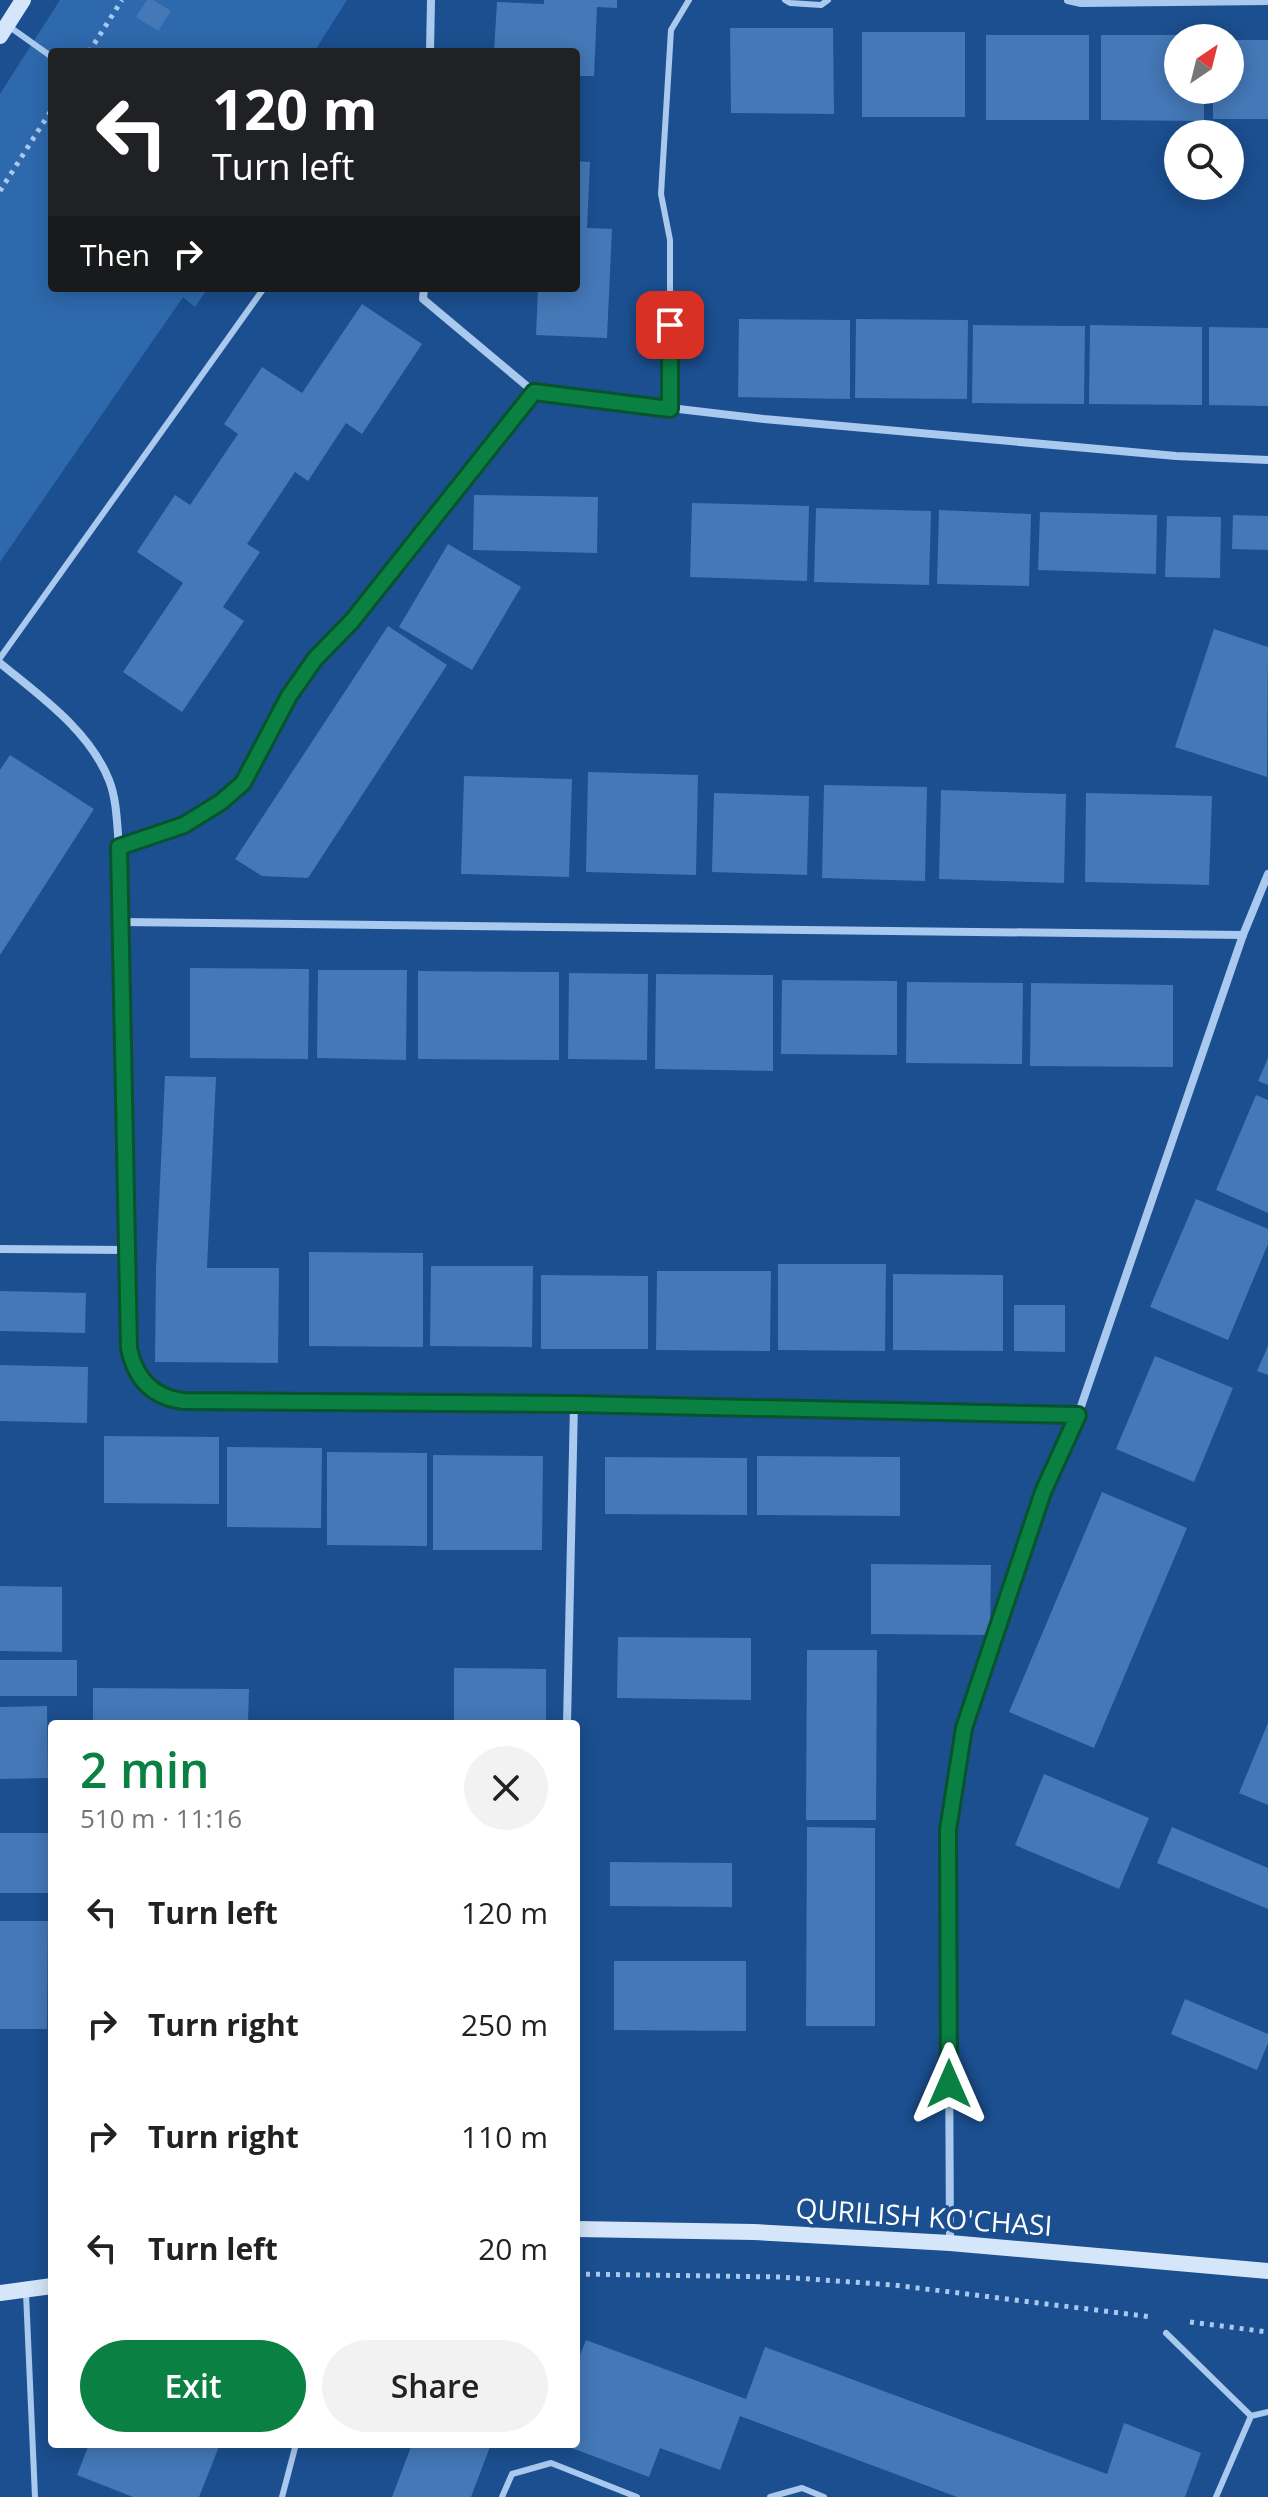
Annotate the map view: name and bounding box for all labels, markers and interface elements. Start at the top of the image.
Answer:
north arrow [1164,24,1244,104]
map controls [1164,24,1244,200]
text: 120 m [212,70,378,146]
icon: left [80,80,184,184]
button: search [1164,120,1244,200]
text: Turn left [212,142,354,191]
icon: right [166,232,210,276]
text: Then [80,234,150,275]
pin [636,291,704,359]
icon: arrive [648,303,692,347]
text: 2 min [80,1737,210,1802]
button: close [464,1746,548,1830]
text: 510 m · 11:16 [80,1800,242,1836]
icon: left [80,1890,124,1934]
text: Turn left [148,1892,278,1933]
text: 120 m [461,1892,548,1933]
icon: right [80,2002,124,2046]
text: Turn right [148,2004,299,2045]
text: 250 m [461,2004,548,2045]
position arrow [907,2042,991,2126]
icon: right [80,2114,124,2158]
text: Turn right [148,2116,299,2157]
text: 110 m [461,2116,548,2157]
street label: QURILISH KO'CHASI [794,2188,1054,2244]
icon: left [80,2226,124,2270]
text: Turn left [148,2228,278,2269]
text: 20 m [478,2228,548,2269]
button: Exit [80,2340,306,2432]
button: Share [322,2340,548,2432]

